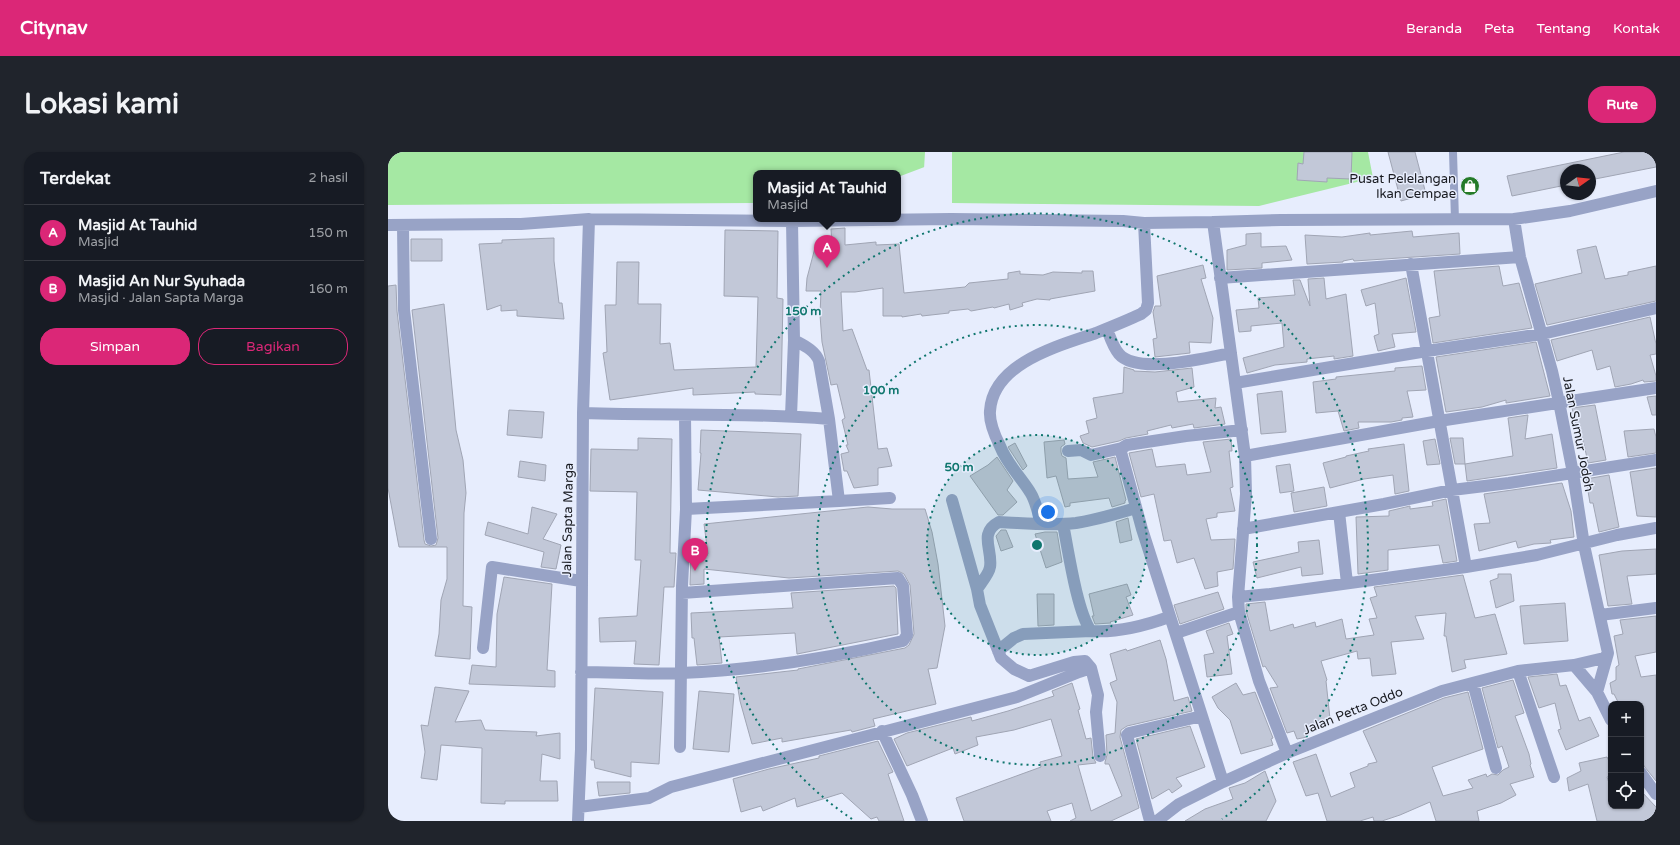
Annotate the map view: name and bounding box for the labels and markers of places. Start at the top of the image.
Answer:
place label: Pusat Pelelangan Ikan Cempae [1349,171,1456,202]
shop icon: Pusat Pelelangan Ikan Cempae [1459,175,1481,197]
pin: A [814,235,840,268]
pin: B [682,538,708,571]
centre of rings [1030,538,1044,552]

